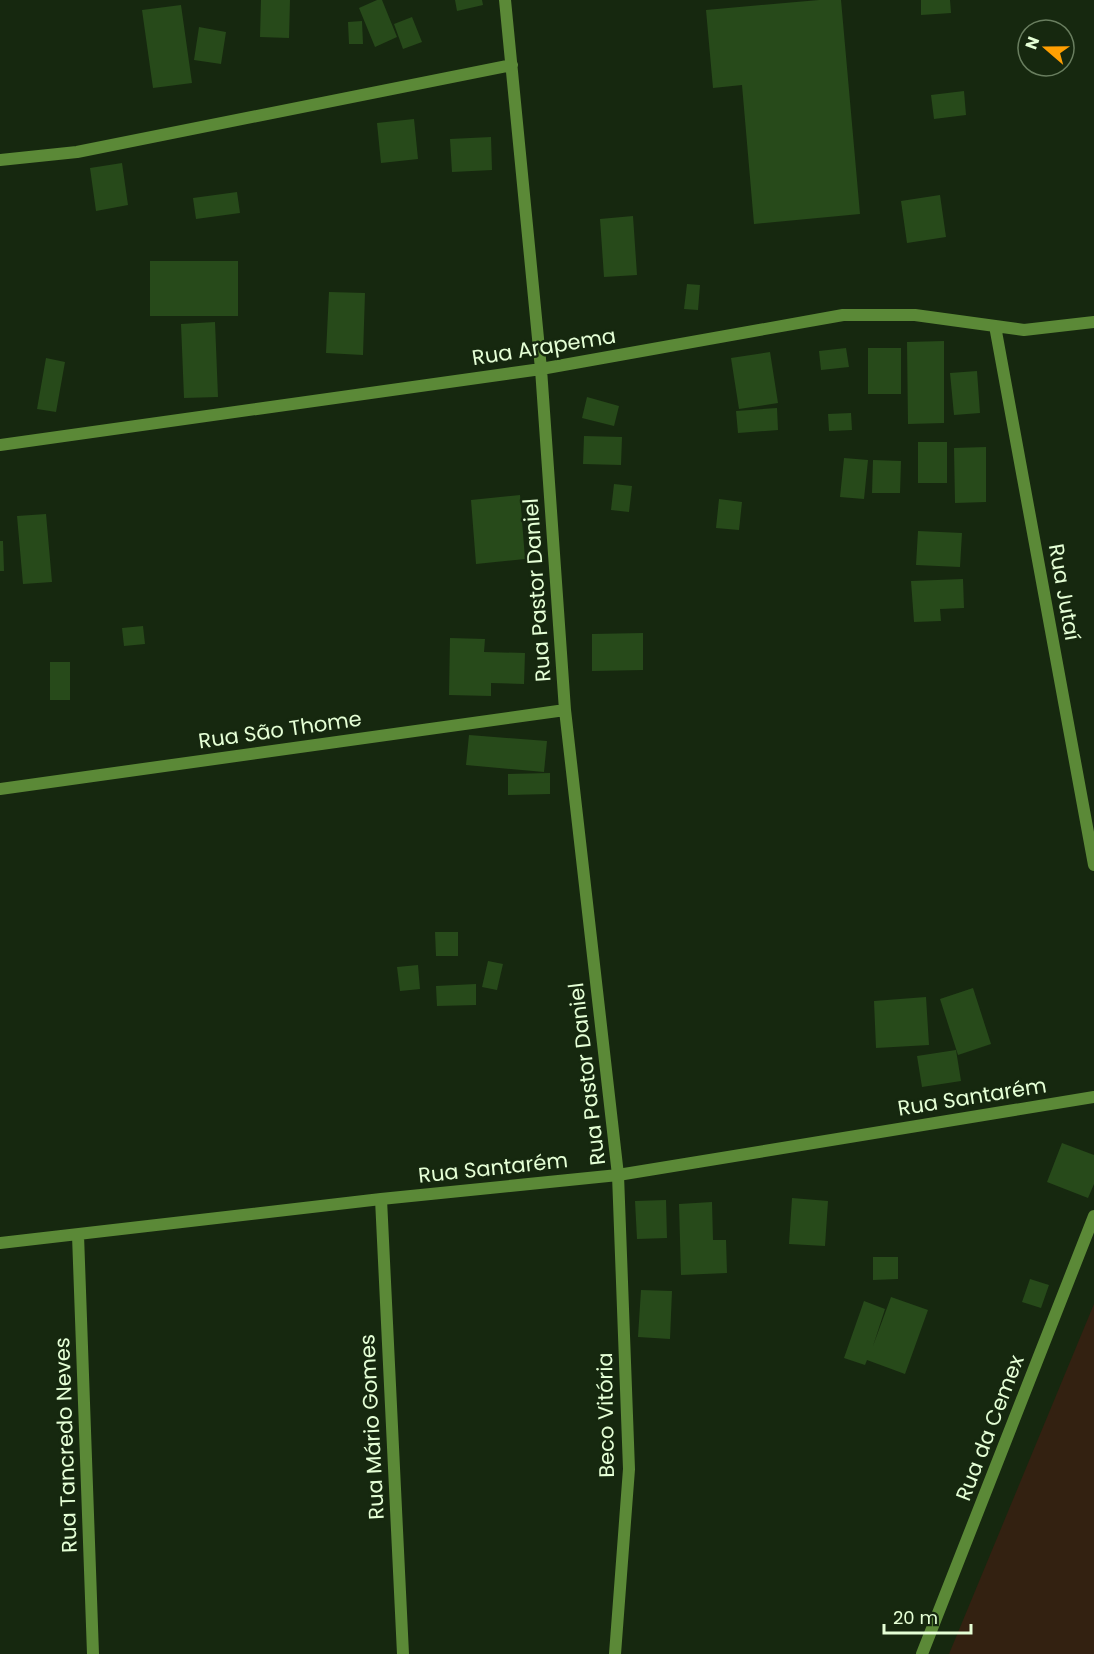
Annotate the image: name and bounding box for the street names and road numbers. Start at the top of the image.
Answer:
street label: Rua Arapema [470,321,618,372]
street label: Rua Pastor Daniel [516,497,557,683]
street label: Rua Jutaí [1042,541,1087,642]
street label: Rua São Thome [196,704,363,755]
street label: Rua Pastor Daniel [561,981,612,1167]
street label: Rua Santarém [895,1070,1048,1123]
street label: Rua Santarém [417,1145,569,1190]
street label: Rua Mário Gomes [352,1334,391,1521]
street label: Rua Tancredo Neves [47,1337,84,1553]
street label: Rua da Cemex [948,1351,1031,1505]
street label: Beco Vitória [590,1352,621,1478]

